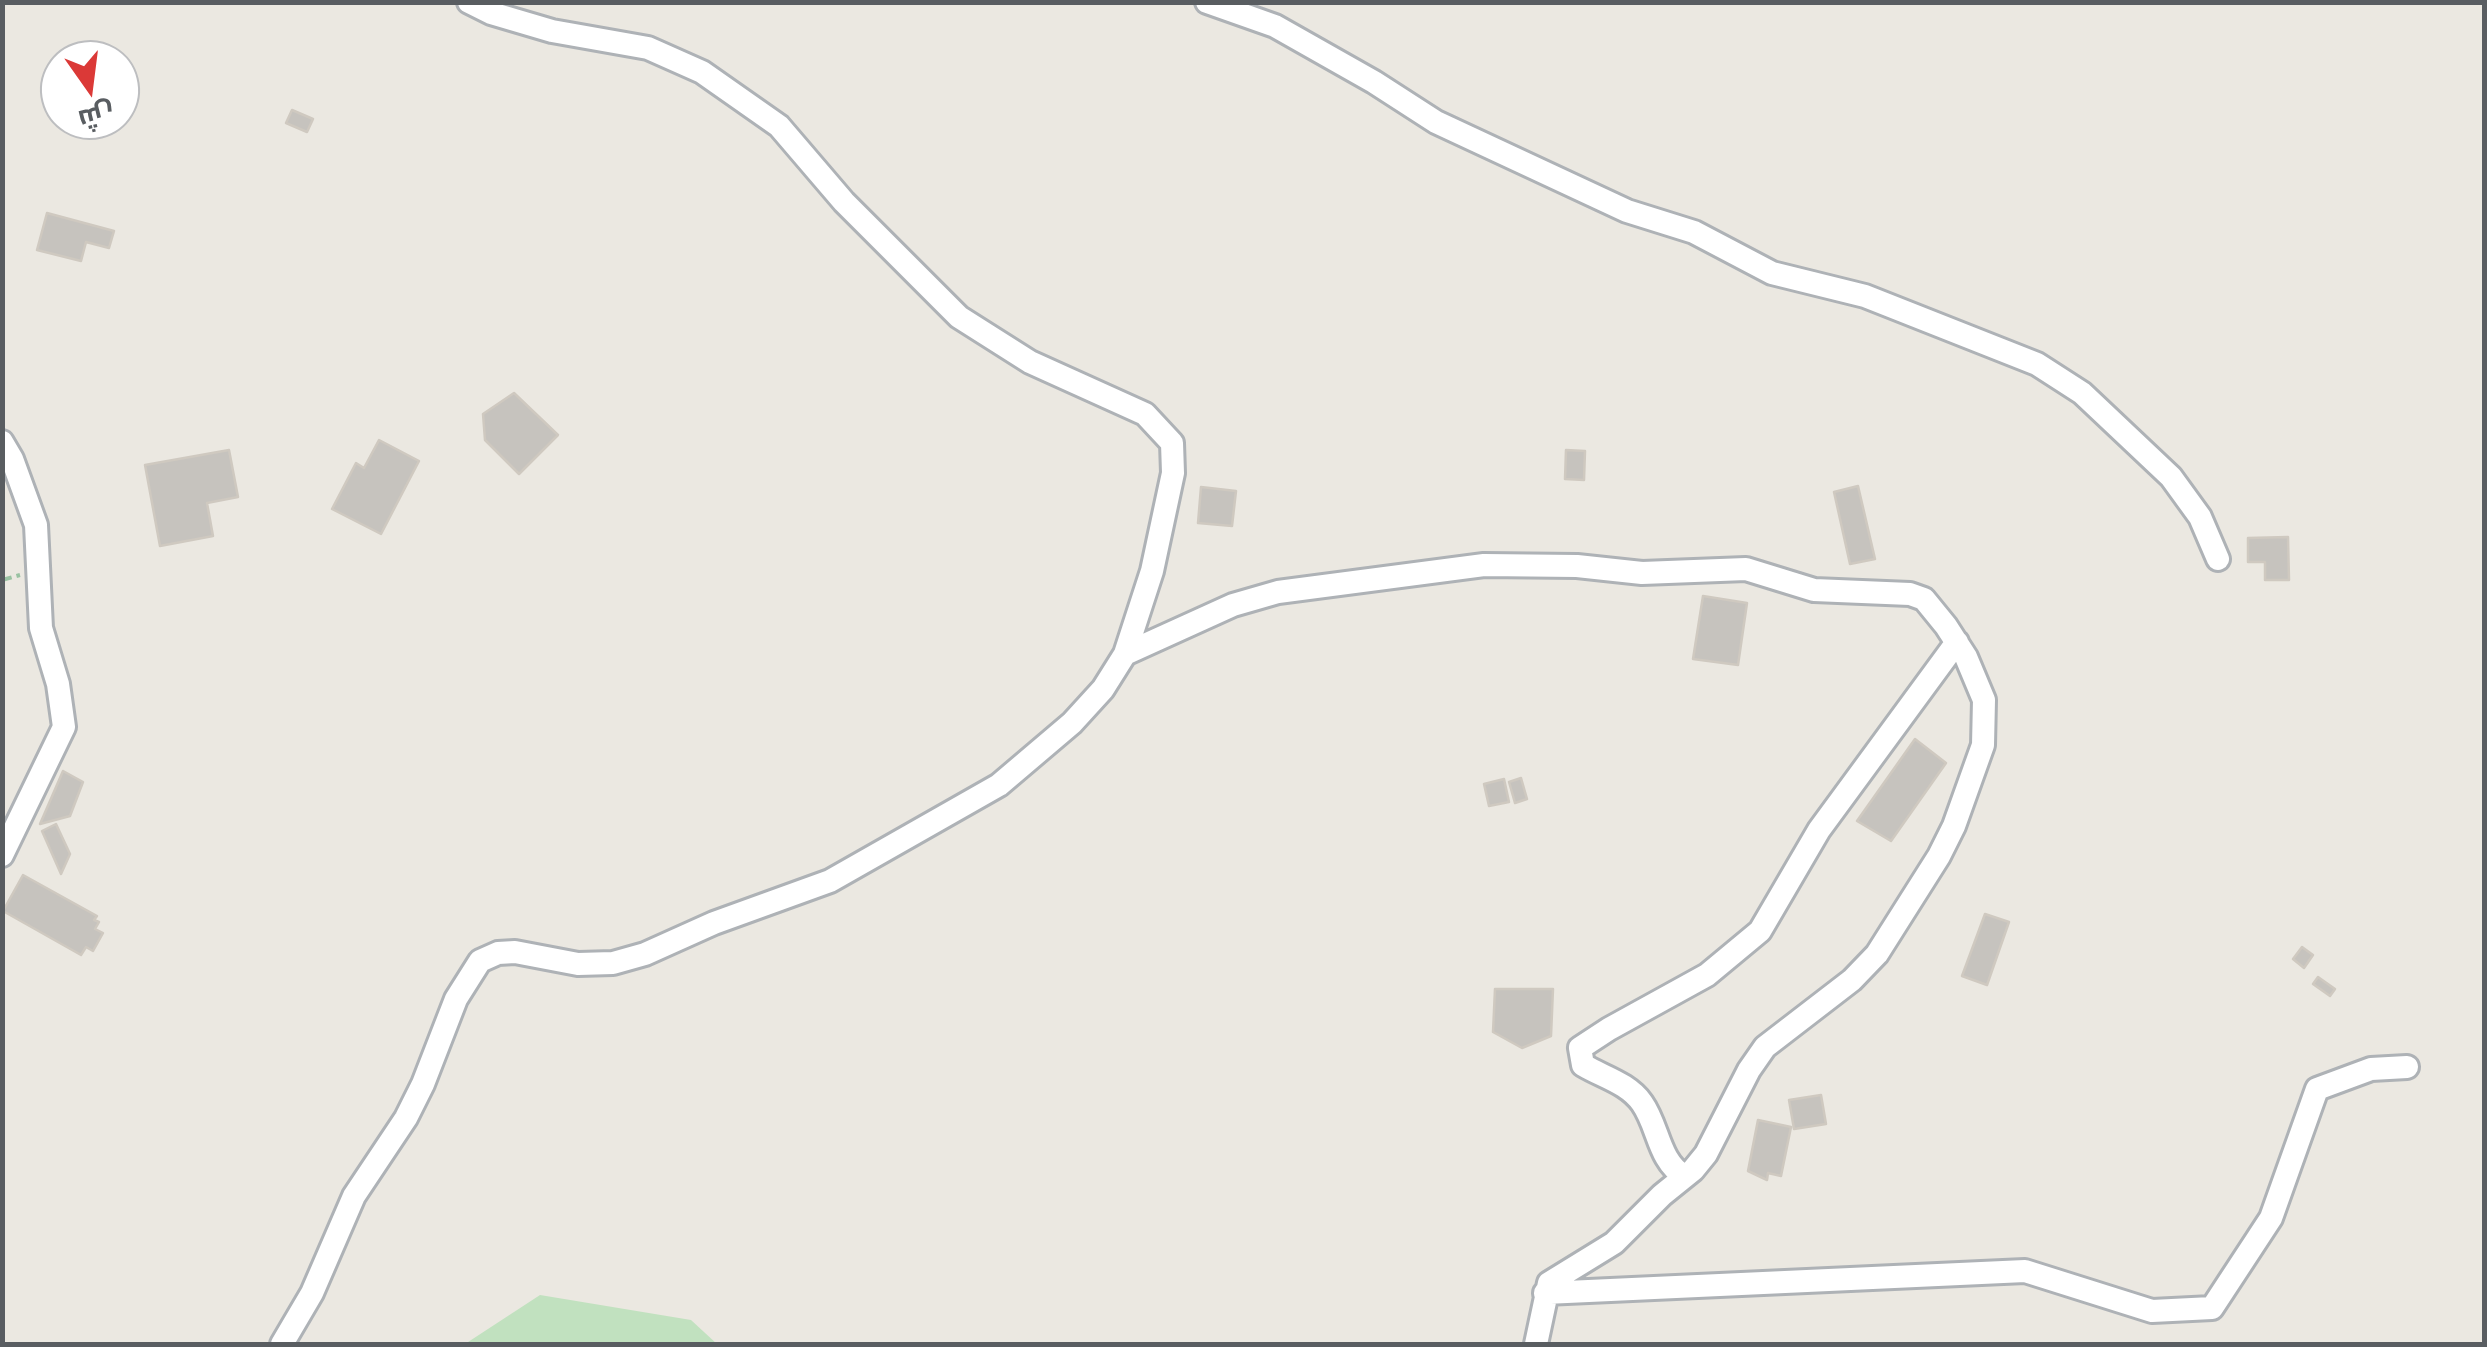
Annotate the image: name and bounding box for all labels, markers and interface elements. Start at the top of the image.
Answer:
north arrow [40,40,140,140]
text: ش [75,95,119,139]

